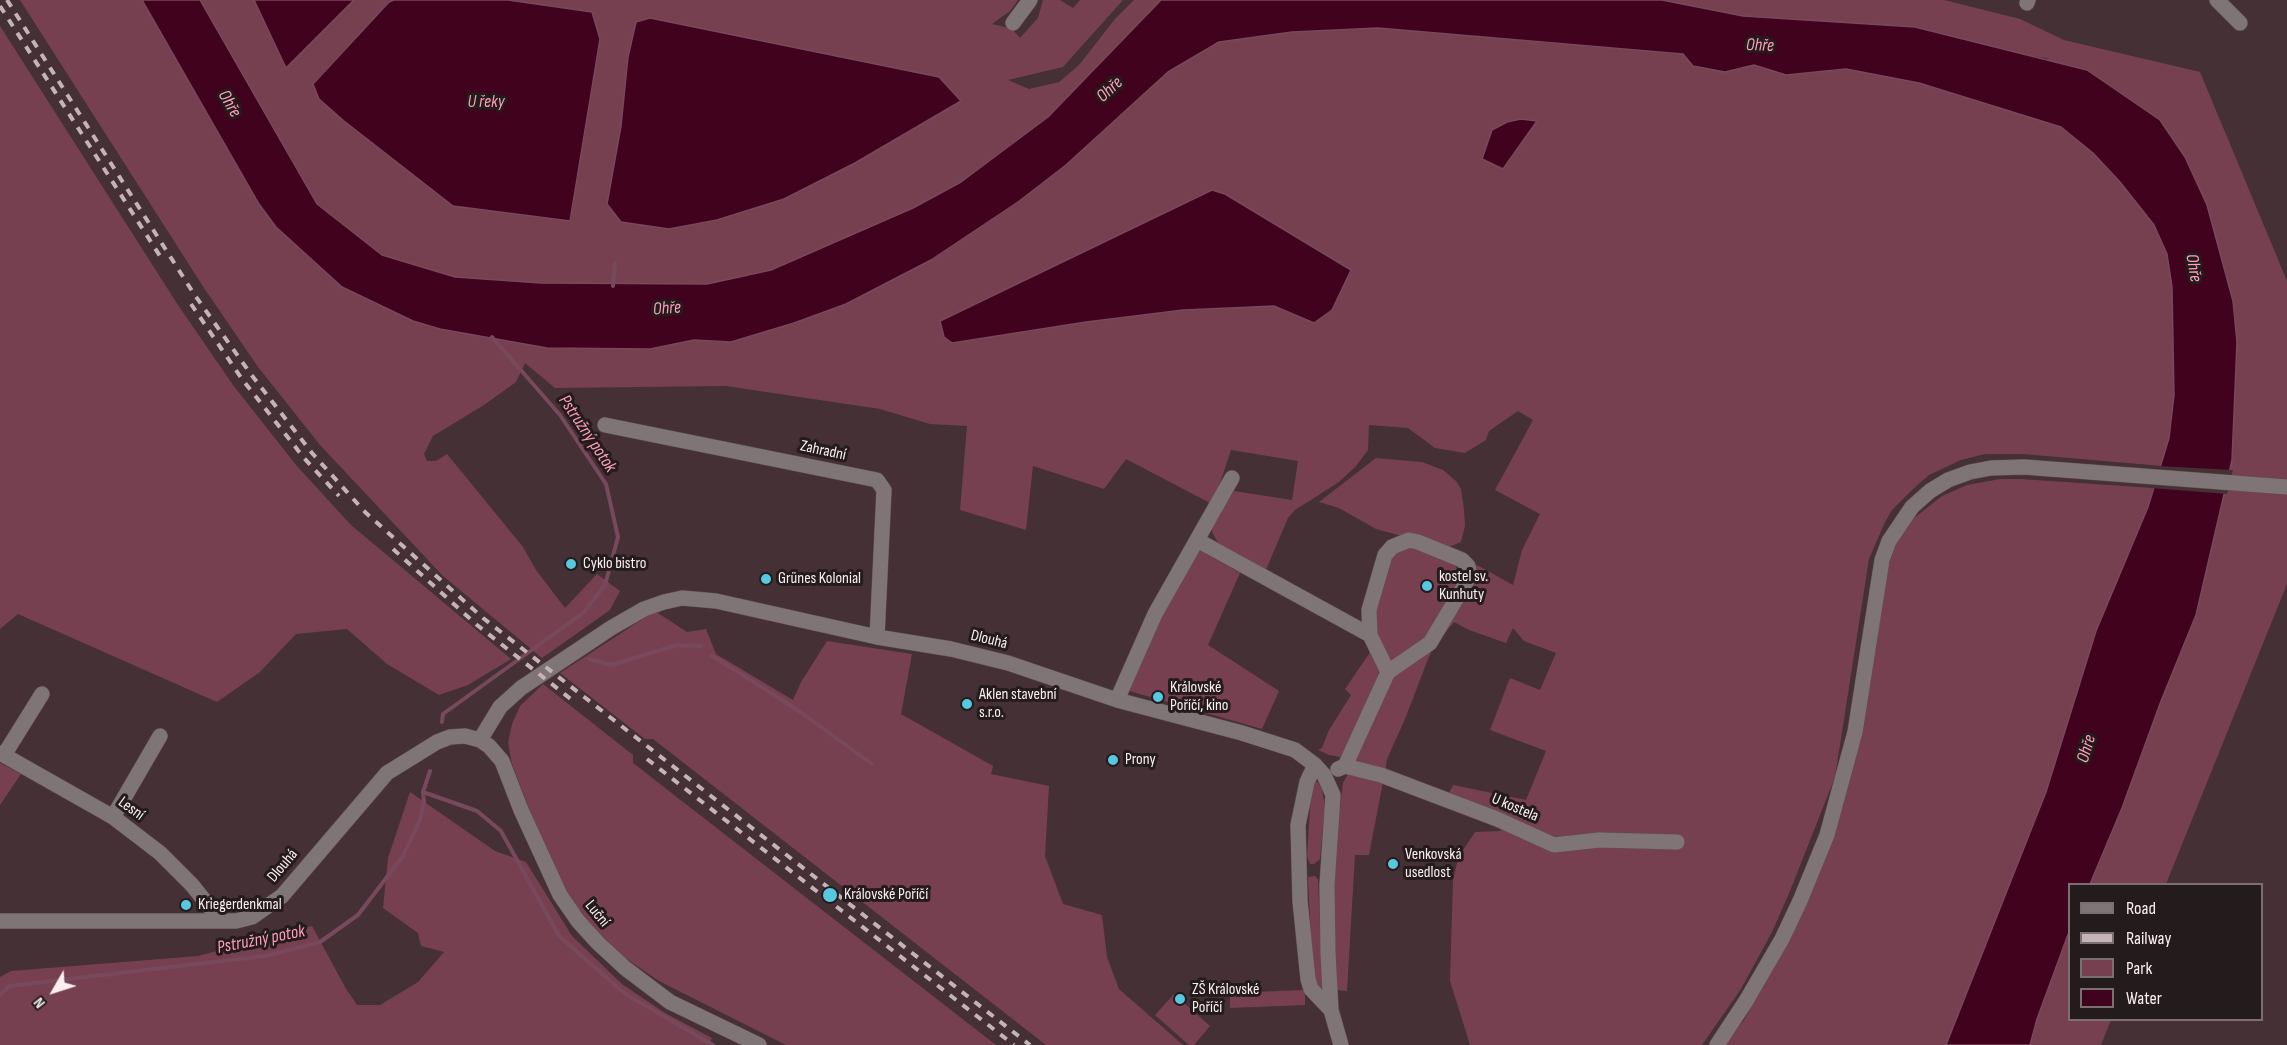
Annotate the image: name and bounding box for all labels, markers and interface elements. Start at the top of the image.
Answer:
water label: Ohře [1746,35,1774,57]
water label: Ohře [1092,73,1128,107]
water label: Ohře [213,86,245,122]
water label: U řeky [468,91,504,113]
water label: Ohře [2180,252,2206,284]
water label: Ohře [652,297,682,321]
water label: Pstružný potok [553,391,621,477]
street label: Zahradní [798,437,848,465]
place label: Cyklo bistro [583,554,646,574]
marker: Cyklo bistro [564,557,578,571]
place label: kostel sv. Kunhuty [1439,567,1488,605]
place label: Grünes Kolonial [778,569,861,589]
marker: Grünes Kolonial [759,572,773,586]
marker: kostel sv. Kunhuty [1420,579,1434,593]
street label: Dlouhá [969,626,1009,654]
place label: Královské Poříčí, kino [1170,678,1229,716]
place label: Aklen stavební s.r.o. [979,685,1057,723]
marker: Královské Poříčí, kino [1151,690,1165,704]
marker: Aklen stavební s.r.o. [960,697,974,711]
water label: Ohře [2073,732,2101,766]
place label: Prony [1125,750,1156,770]
marker: Prony [1106,753,1120,767]
street label: U kostela [1489,790,1541,826]
street label: Lesní [114,793,148,825]
place label: Venkovská usedlost [1405,845,1462,883]
street label: Dlouhá [264,846,302,886]
marker: Venkovská usedlost [1386,857,1400,871]
legend [2068,883,2263,1021]
place label: Královské Poříčí [844,885,928,905]
marker: Královské Poříčí [821,886,839,904]
place label: Kriegerdenkmal [198,895,282,915]
street label: Luční [581,897,613,931]
marker: Kriegerdenkmal [179,898,193,912]
text: Road [2126,898,2156,919]
water label: Pstružný potok [215,921,307,959]
text: Railway [2126,928,2171,949]
text: Park [2126,958,2152,979]
north arrow [24,961,84,1021]
place label: ZŠ Královské Poříčí [1192,980,1259,1018]
text: Water [2126,988,2162,1009]
marker: ZŠ Královské Poříčí [1173,992,1187,1006]
text: N [30,993,50,1012]

